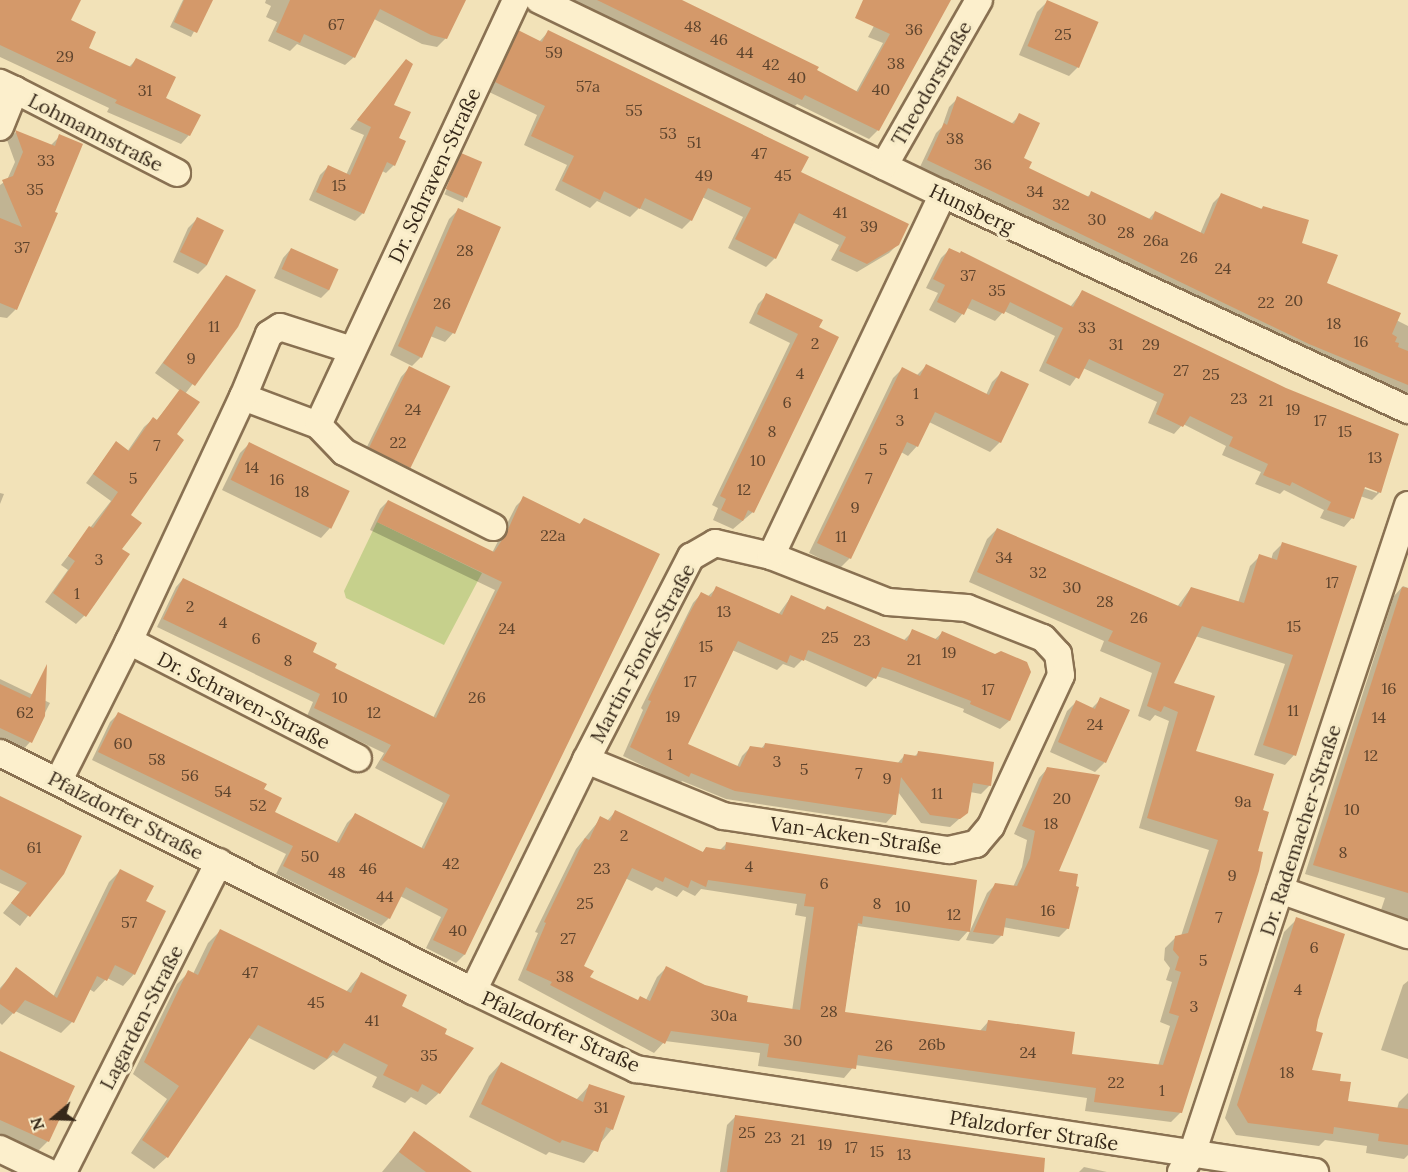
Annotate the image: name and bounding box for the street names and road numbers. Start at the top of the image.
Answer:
street label: Theodorstraße [886,16,976,150]
street label: Dr. Schraven-Straße [383,84,485,266]
street label: Lohmannstraße [25,88,167,176]
street label: Hunsberg [926,178,1018,238]
street label: Martin-Fonck-Straße [585,559,699,747]
street label: Dr. Schraven-Straße [154,646,334,754]
street label: Dr. Rademacher-Straße [1255,721,1345,939]
street label: Pfalzdorfer Straße [44,766,208,864]
street label: Van-Acken-Straße [769,811,943,859]
street label: Lagarden-Straße [94,941,188,1093]
street label: Pfalzdorfer Straße [478,985,644,1077]
street label: Pfalzdorfer Straße [948,1105,1120,1155]

